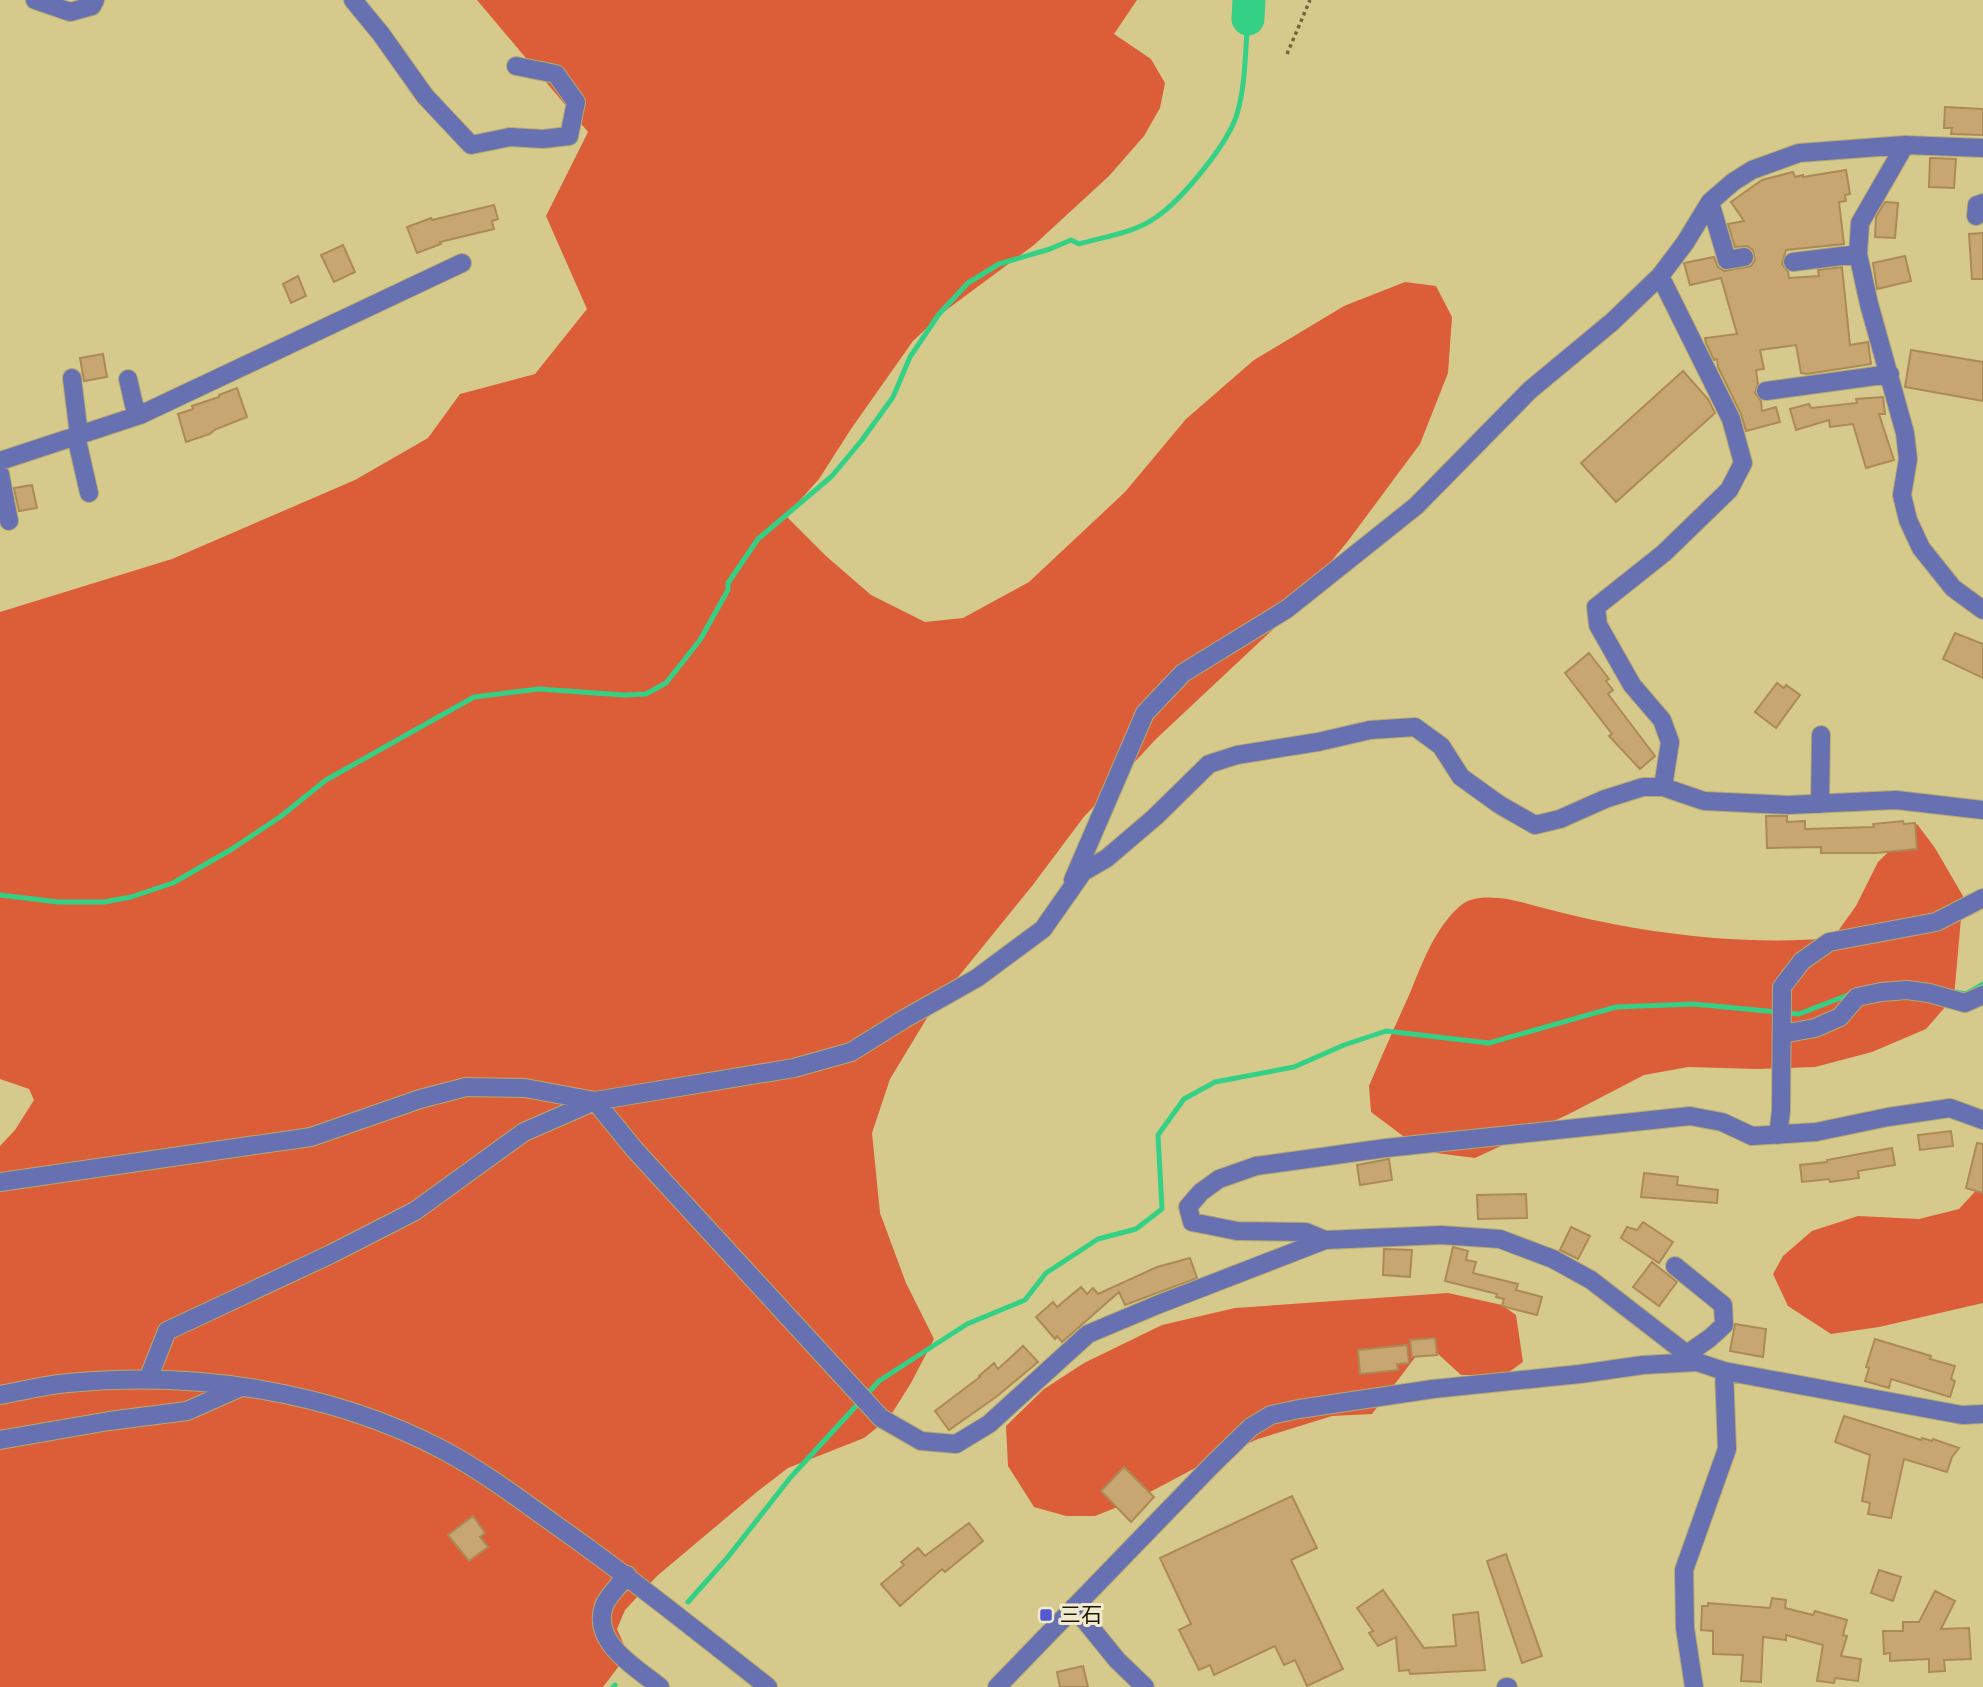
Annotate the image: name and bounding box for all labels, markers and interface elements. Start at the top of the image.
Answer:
place label: 三石 [1060,1601,1102,1628]
marker: 三石 [1038,1607,1054,1623]

